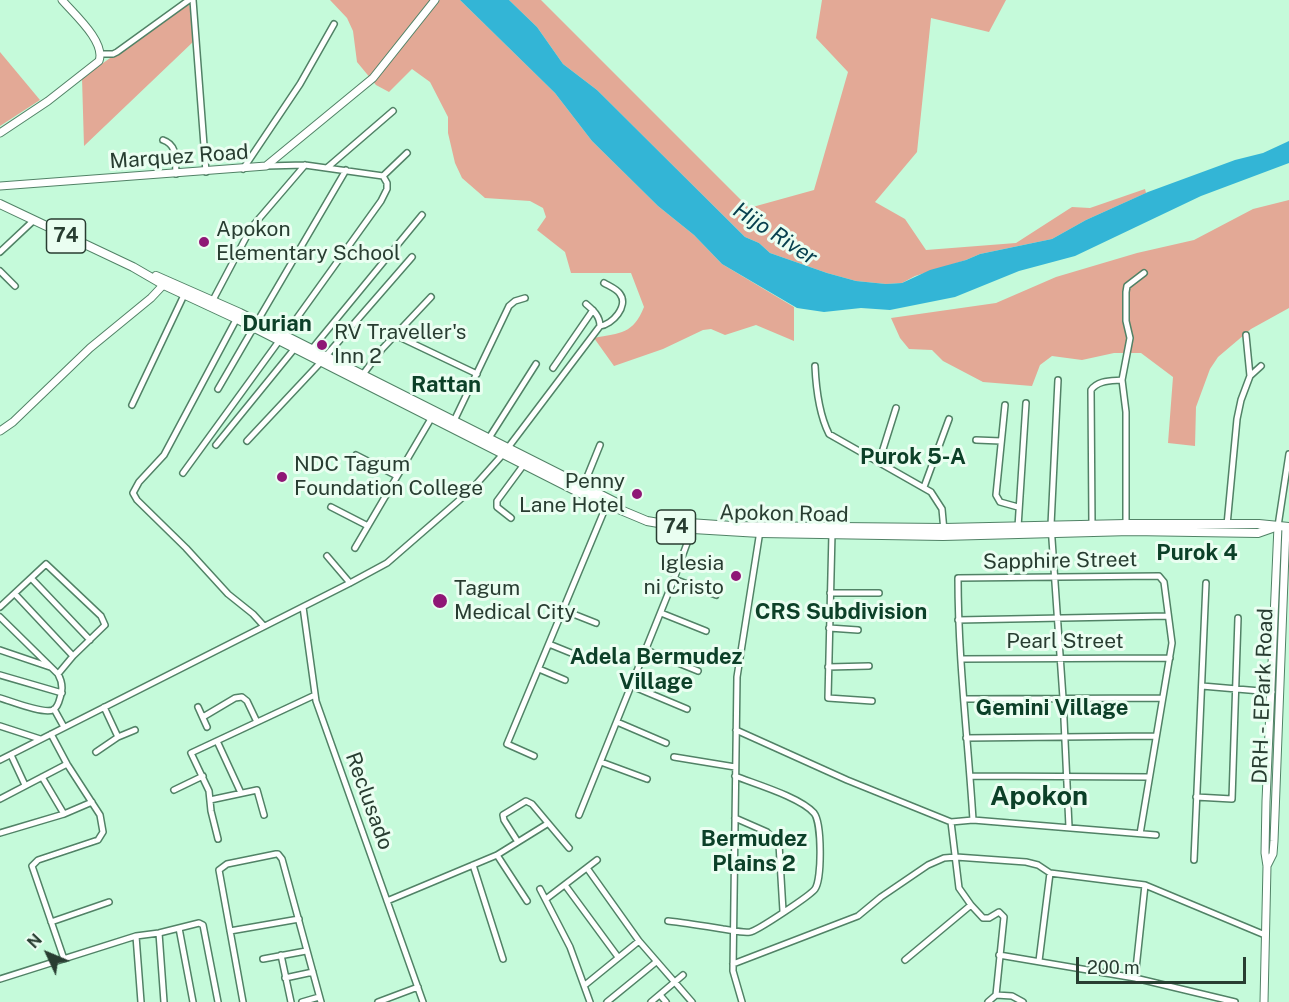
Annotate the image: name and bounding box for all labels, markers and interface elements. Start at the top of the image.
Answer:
street label: Marquez Road [109,140,249,174]
water label: Hijo River [728,197,822,271]
place label: Apokon Elementary School [216,217,400,267]
road number: 74 [46,219,86,253]
marker: Apokon Elementary School [197,235,211,249]
district label: Durian [242,311,312,337]
place label: RV Traveller's Inn 2 [334,320,466,370]
marker: RV Traveller's Inn 2 [315,338,329,352]
district label: Rattan [411,372,481,398]
district label: Purok 5-A [860,444,966,470]
place label: NDC Tagum Foundation College [294,452,483,502]
place label: Penny Lane Hotel [519,469,625,519]
marker: NDC Tagum Foundation College [275,470,289,484]
marker: Penny Lane Hotel [630,487,644,501]
street label: Apokon Road [719,500,849,528]
road number: 74 [656,510,696,544]
district label: Purok 4 [1156,540,1238,566]
street label: Sapphire Street [983,547,1137,575]
place label: Iglesia ni Cristo [644,551,724,601]
marker: Iglesia ni Cristo [729,569,743,583]
place label: Tagum Medical City [454,576,576,626]
marker: Tagum Medical City [431,592,449,610]
district label: CRS Subdivision [755,599,927,625]
street label: DRH - EPark Road [1247,608,1279,784]
street label: Pearl Street [1006,629,1124,655]
district label: Adela Bermudez Village [570,644,742,696]
district label: Gemini Village [975,695,1129,721]
street label: Reclusado [340,749,398,853]
district label: Apokon [990,781,1088,813]
district label: Bermudez Plains 2 [701,826,807,878]
north arrow [18,924,78,984]
text: N [24,930,46,952]
scale bar [1079,945,1248,983]
text: 200 m [1087,957,1140,978]

